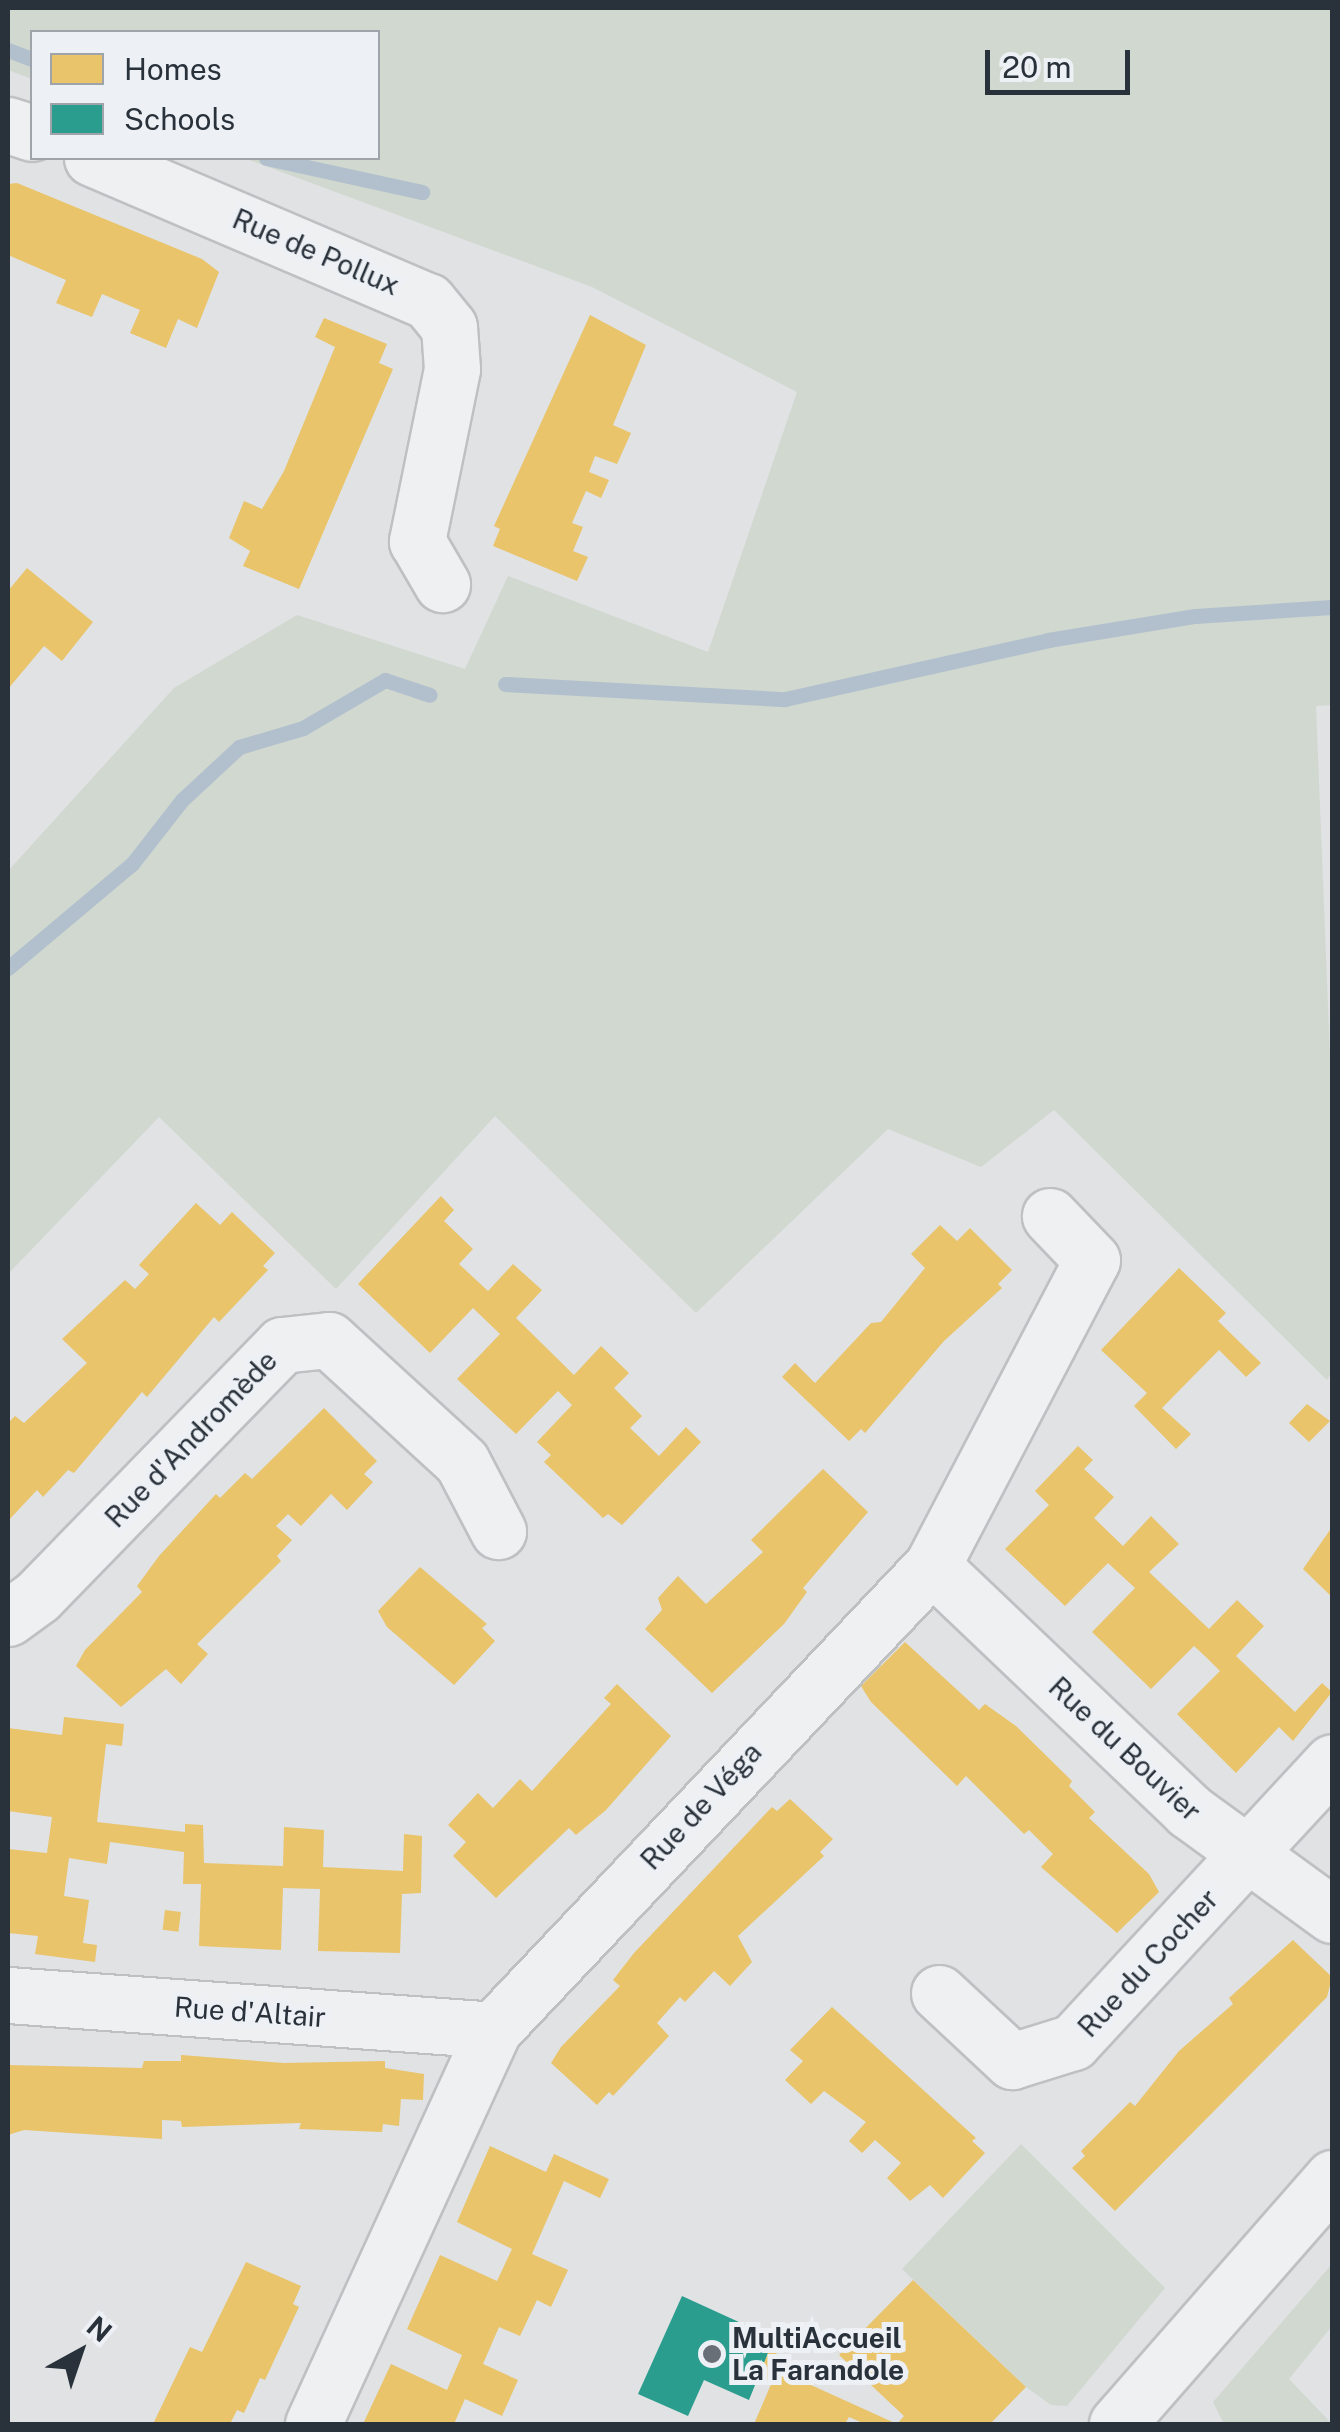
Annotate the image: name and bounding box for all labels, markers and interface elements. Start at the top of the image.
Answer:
legend [30,30,380,160]
scale bar [990,30,1135,92]
text: 20 m [1002,49,1071,85]
text: Homes [124,51,222,87]
text: Schools [124,101,235,137]
street label: Rue de Pollux [227,202,405,302]
street label: Rue d'Andromède [98,1343,284,1535]
street label: Rue du Bouvier [1042,1670,1208,1828]
street label: Rue de Véga [633,1735,769,1877]
street label: Rue du Cocher [1071,1882,1225,2044]
street label: Rue d'Altair [173,1990,327,2034]
north arrow [30,2302,130,2402]
text: N [81,2309,119,2348]
place label: MultiAccueil La Farandole [732,2321,904,2387]
marker: MultiAccueil La Farandole [701,2343,723,2365]

